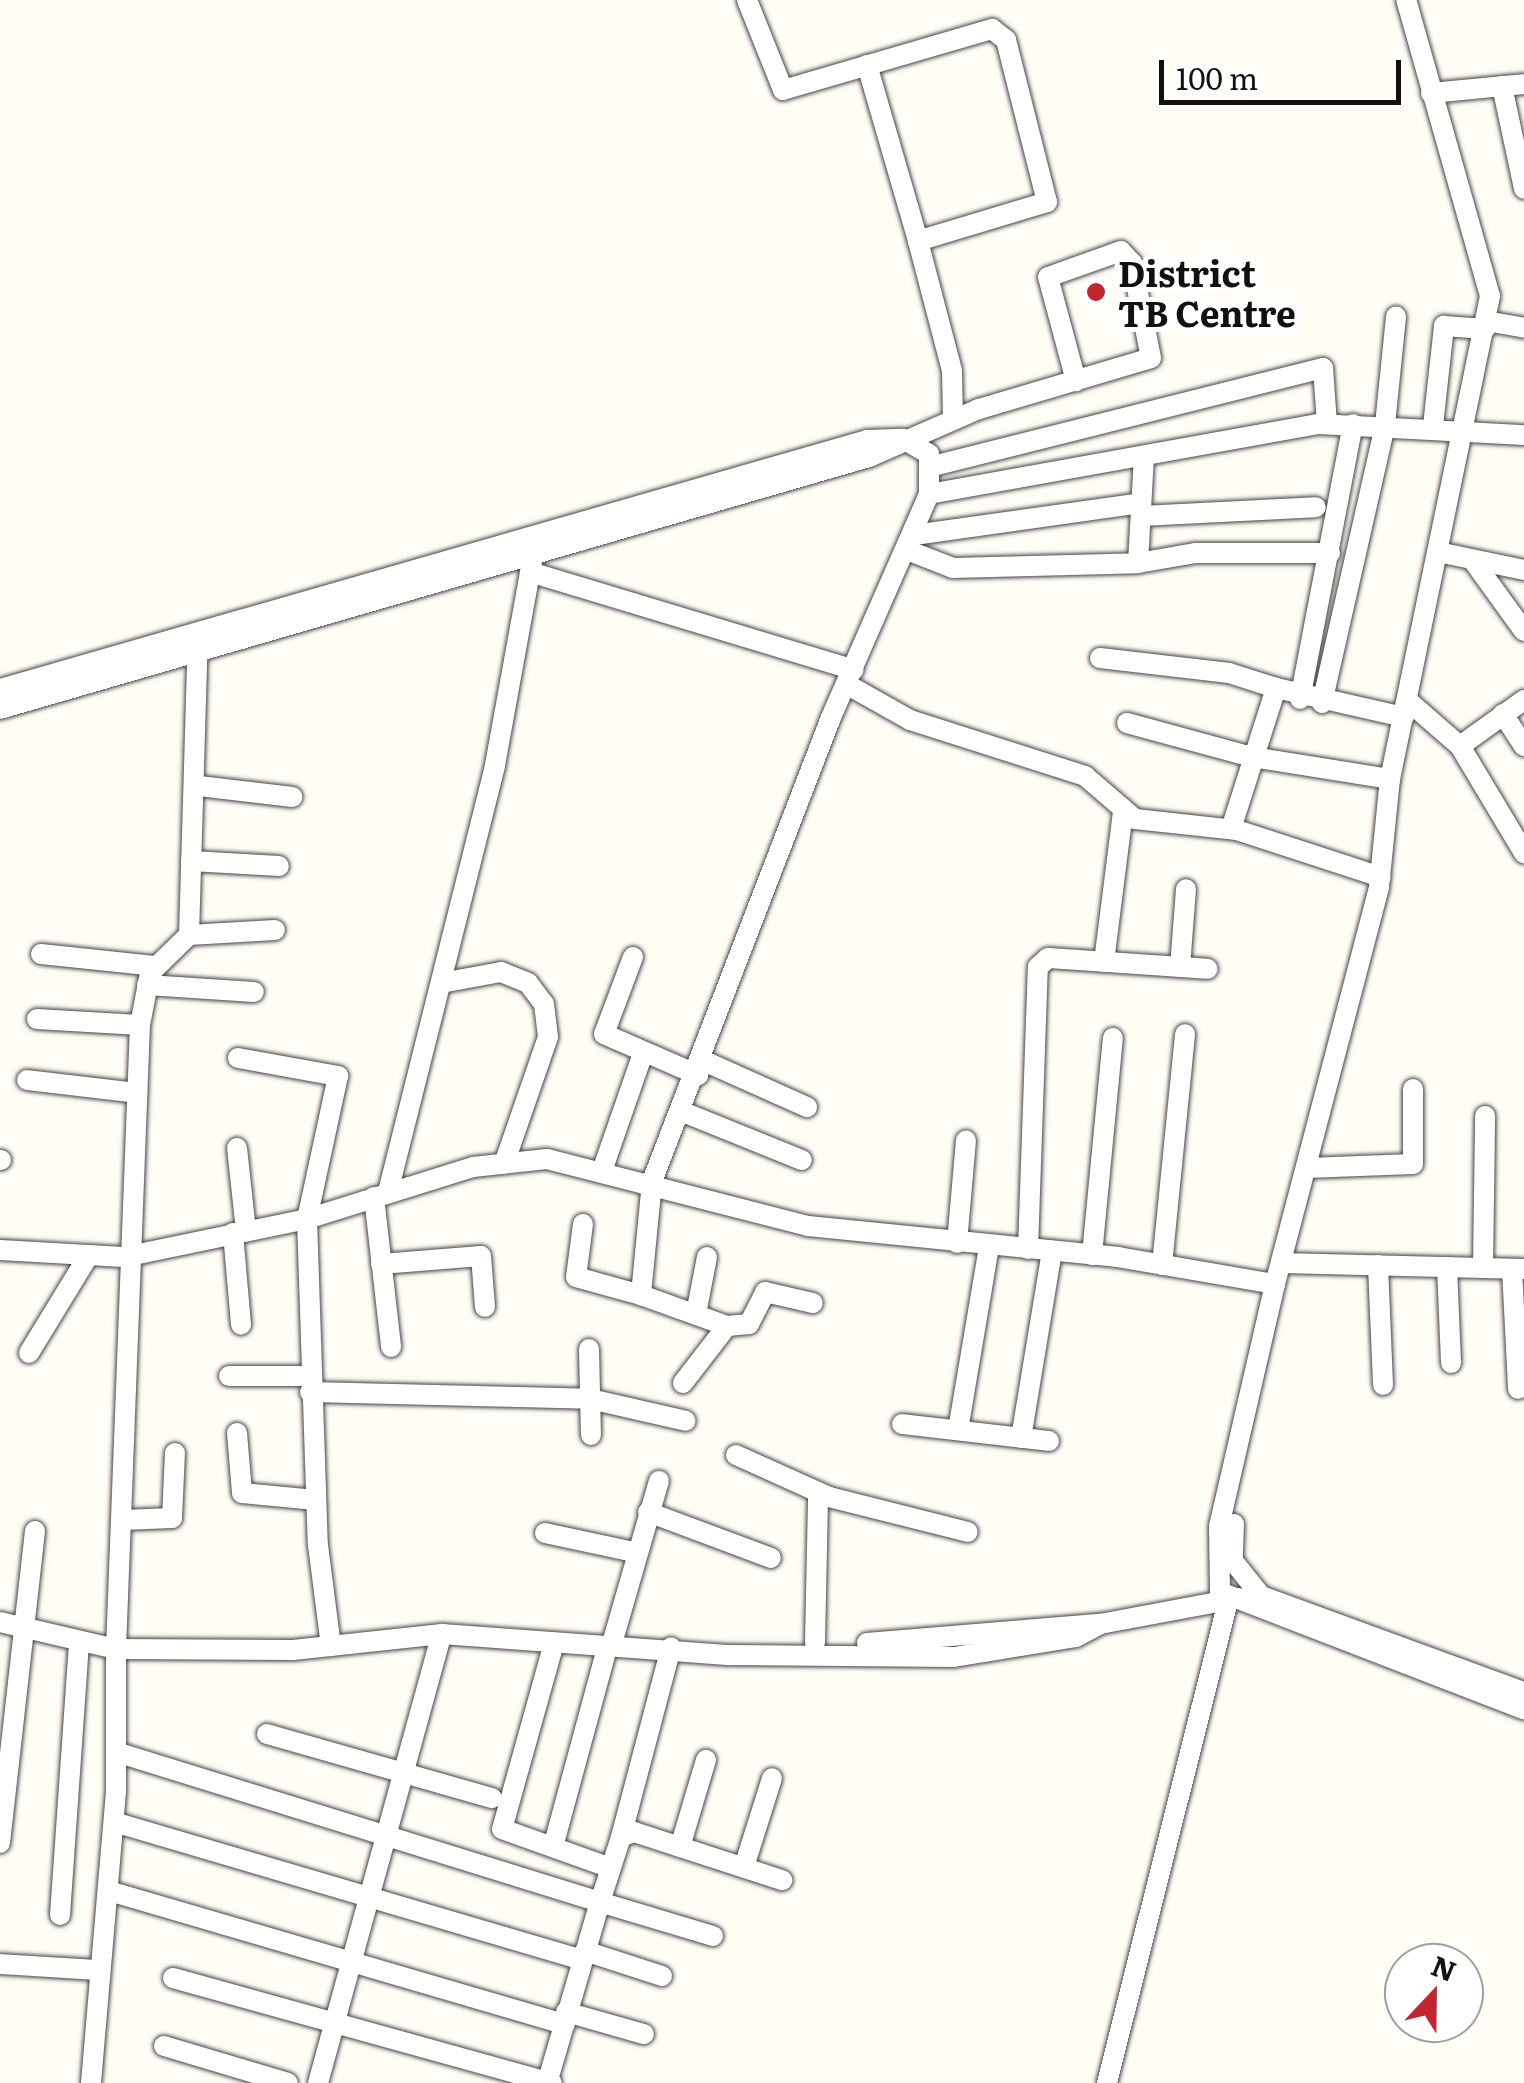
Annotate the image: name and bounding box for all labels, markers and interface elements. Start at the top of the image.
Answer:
scale bar [1164,40,1406,102]
text: 100 m [1176,55,1258,99]
place label: District TB Centre [1118,251,1296,333]
marker: District TB Centre [1083,279,1109,305]
north arrow [1384,1943,1484,2043]
text: N [1426,1943,1463,1991]

